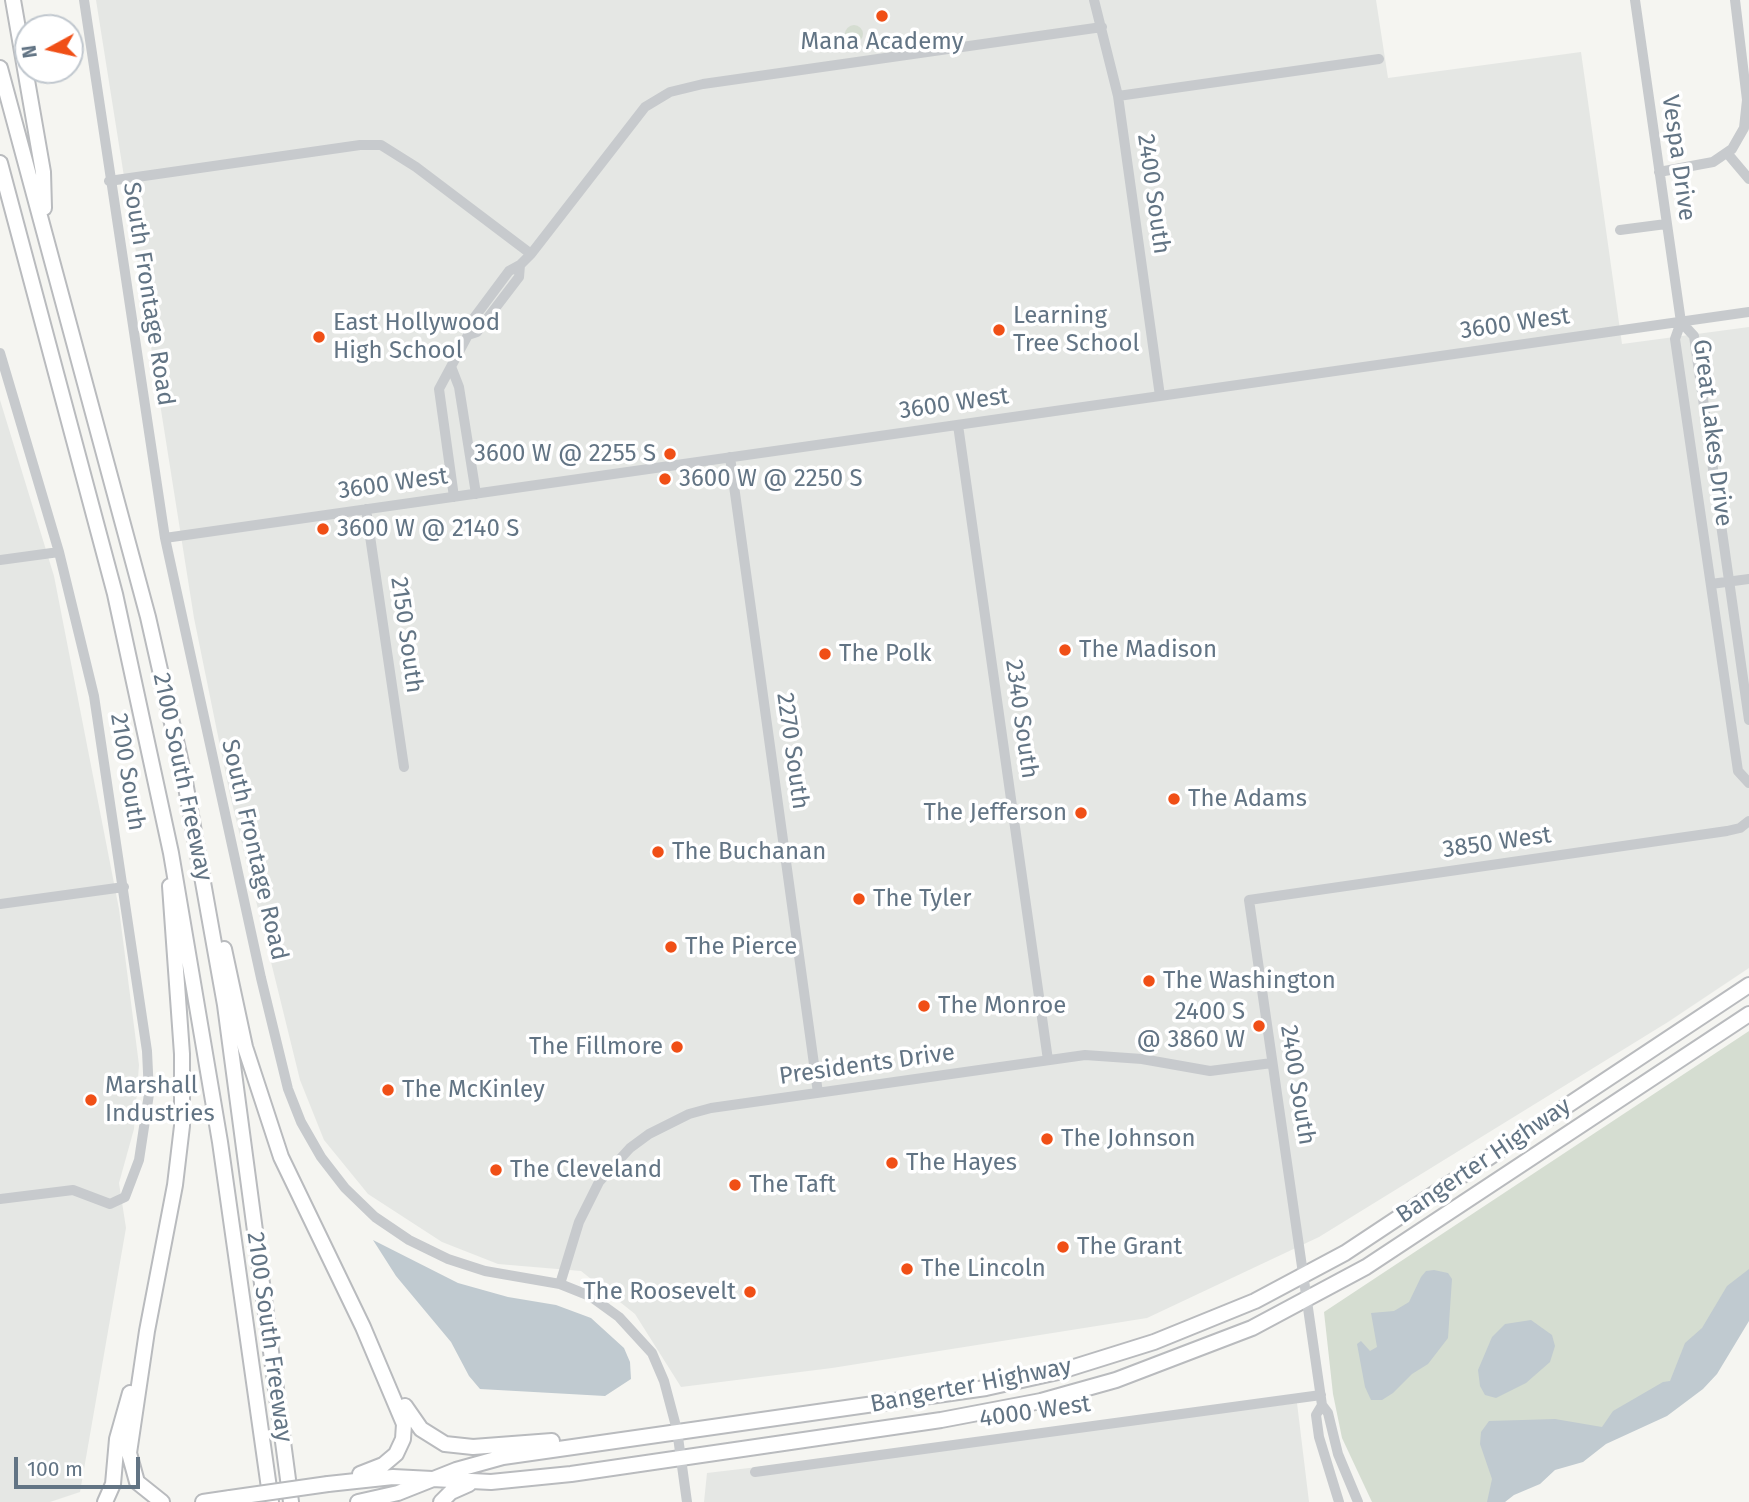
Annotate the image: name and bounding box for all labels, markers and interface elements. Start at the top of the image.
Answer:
marker: Mana Academy [874,8,890,24]
north arrow [14,14,84,84]
place label: Mana Academy [801,28,963,56]
text: N [17,44,42,60]
street label: Vespa Drive [1655,93,1701,223]
street label: 2400 South [1130,132,1176,256]
street label: South Frontage Road [116,180,180,408]
place label: Learning Tree School [1013,302,1139,358]
street label: 3600 West [1458,302,1572,346]
place label: East Hollywood High School [333,309,500,365]
marker: Learning Tree School [991,322,1007,338]
marker: East Hollywood High School [311,329,327,345]
street label: Great Lakes Drive [1686,338,1738,528]
street label: 3600 West [897,382,1011,426]
place label: 3600 W @ 2255 S [474,440,656,468]
marker: 3600 W @ 2255 S [662,446,678,462]
street label: 3600 West [336,462,450,506]
place label: 3600 W @ 2250 S [679,465,863,493]
marker: 3600 W @ 2250 S [657,471,673,487]
place label: 3600 W @ 2140 S [337,515,519,543]
marker: 3600 W @ 2140 S [315,521,331,537]
street label: 2150 South [384,575,428,695]
place label: The Madison [1079,636,1217,664]
place label: The Polk [839,640,931,668]
marker: The Madison [1057,642,1073,658]
marker: The Polk [817,646,833,662]
street label: 2340 South [998,658,1044,780]
street label: 2100 South Freeway [146,670,218,884]
street label: 2270 South [770,691,814,811]
street label: 2100 South [104,711,150,833]
street label: South Frontage Road [215,737,293,963]
place label: The Adams [1188,785,1307,813]
marker: The Adams [1166,791,1182,807]
place label: The Jefferson [924,799,1067,827]
marker: The Jefferson [1073,805,1089,821]
street label: 3850 West [1441,821,1553,865]
place label: The Buchanan [672,838,826,866]
marker: The Buchanan [650,844,666,860]
place label: The Tyler [873,885,971,913]
marker: The Tyler [851,891,867,907]
place label: The Pierce [685,933,797,961]
marker: The Pierce [663,939,679,955]
place label: The Washington [1163,967,1336,995]
marker: The Washington [1141,973,1157,989]
place label: The Monroe [938,992,1066,1020]
marker: The Monroe [916,998,932,1014]
place label: 2400 S @ 3860 W [1137,998,1245,1054]
marker: 2400 S @ 3860 W [1251,1018,1267,1034]
street label: 2400 South [1273,1023,1321,1147]
place label: The Fillmore [529,1033,663,1061]
street label: Presidents Drive [777,1038,957,1092]
marker: The Fillmore [669,1039,685,1055]
place label: Marshall Industries [105,1072,215,1128]
place label: The McKinley [402,1076,545,1104]
marker: The McKinley [380,1082,396,1098]
marker: Marshall Industries [83,1092,99,1108]
street label: Bangerter Highway [1391,1092,1577,1230]
place label: The Johnson [1061,1125,1196,1153]
marker: The Johnson [1039,1131,1055,1147]
place label: The Hayes [906,1149,1017,1177]
marker: The Hayes [884,1155,900,1171]
place label: The Cleveland [510,1156,662,1184]
marker: The Cleveland [488,1162,504,1178]
place label: The Taft [749,1171,836,1199]
marker: The Taft [727,1177,743,1193]
street label: 2100 South Freeway [240,1230,298,1444]
place label: The Grant [1077,1233,1182,1261]
marker: The Grant [1055,1239,1071,1255]
place label: The Lincoln [921,1255,1046,1283]
marker: The Lincoln [899,1261,915,1277]
place label: The Roosevelt [583,1278,736,1306]
marker: The Roosevelt [742,1284,758,1300]
street label: Bangerter Highway [868,1352,1074,1420]
street label: 4000 West [978,1390,1092,1434]
scale bar [18,1442,144,1486]
text: 100 m [27,1456,83,1482]

